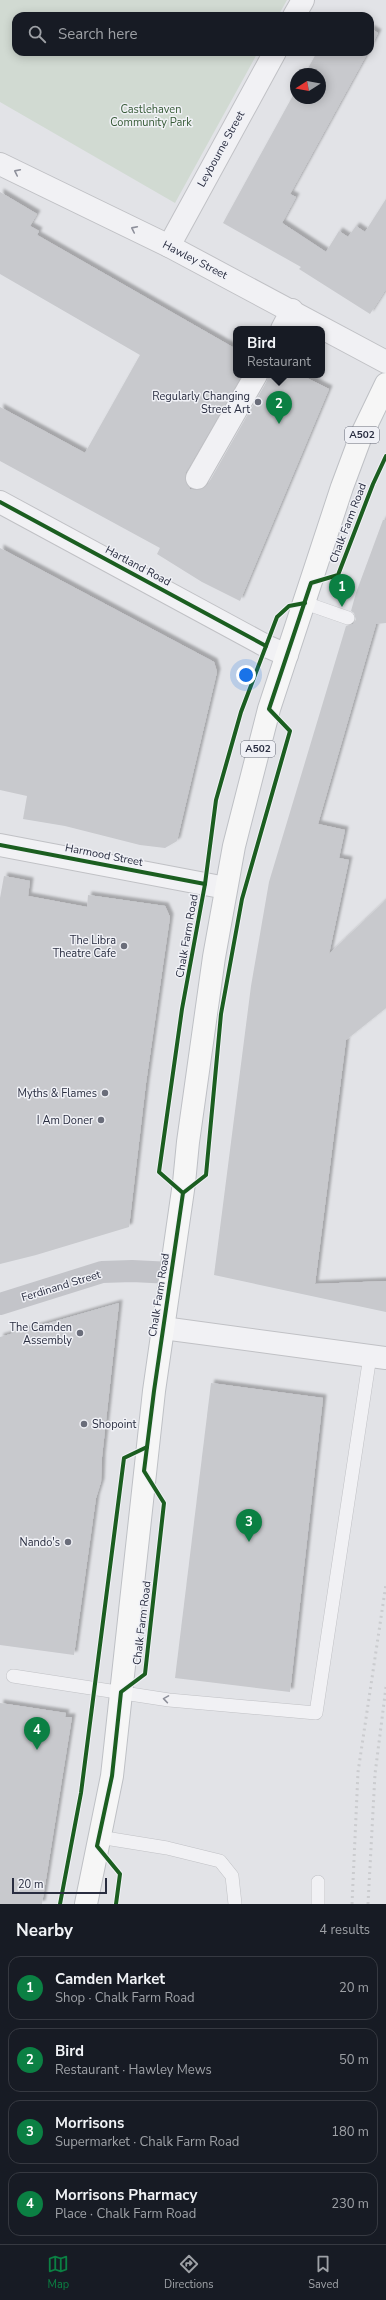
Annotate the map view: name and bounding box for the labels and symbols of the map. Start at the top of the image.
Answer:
north arrow [290,68,326,104]
park label: Castlehaven Community Park [110,102,192,130]
street label: Leybourne Street [194,108,248,190]
one-way arrow [14,170,21,177]
one-way arrow [131,226,138,234]
street label: Hawley Street [160,237,230,283]
place label: Regularly Changing Street Art [152,389,250,417]
pin: 2 [266,391,292,424]
marker: Regularly Changing Street Art [253,397,263,407]
road number: A502 [345,427,379,443]
street label: Chalk Farm Road [326,481,370,565]
street label: Hartland Road [102,542,174,590]
pin: 1 [329,574,355,607]
your location [236,665,256,685]
road number: A502 [241,741,275,757]
street label: Harmood Street [64,840,144,870]
street label: Chalk Farm Road [172,893,202,979]
place label: The Libra Theatre Cafe [53,933,116,961]
marker: The Libra Theatre Cafe [119,941,129,951]
place label: Myths & Flames [17,1086,97,1101]
marker: Myths & Flames [100,1088,110,1098]
place label: I Am Doner [37,1113,93,1128]
marker: I Am Doner [96,1115,106,1125]
street label: Chalk Farm Road [145,1252,173,1338]
street label: Ferdinand Street [20,1267,103,1305]
place label: The Camden Assembly [9,1320,72,1348]
marker: The Camden Assembly [75,1328,85,1338]
place label: Shopoint [92,1417,136,1432]
marker: Shopoint [79,1419,89,1429]
pin: 3 [236,1509,262,1542]
place label: Nando's [20,1535,60,1550]
marker: Nando's [63,1537,73,1547]
street label: Chalk Farm Road [129,1580,155,1666]
one-way arrow [163,1695,169,1704]
pin: 4 [24,1717,50,1750]
scale bar [12,1876,107,1895]

